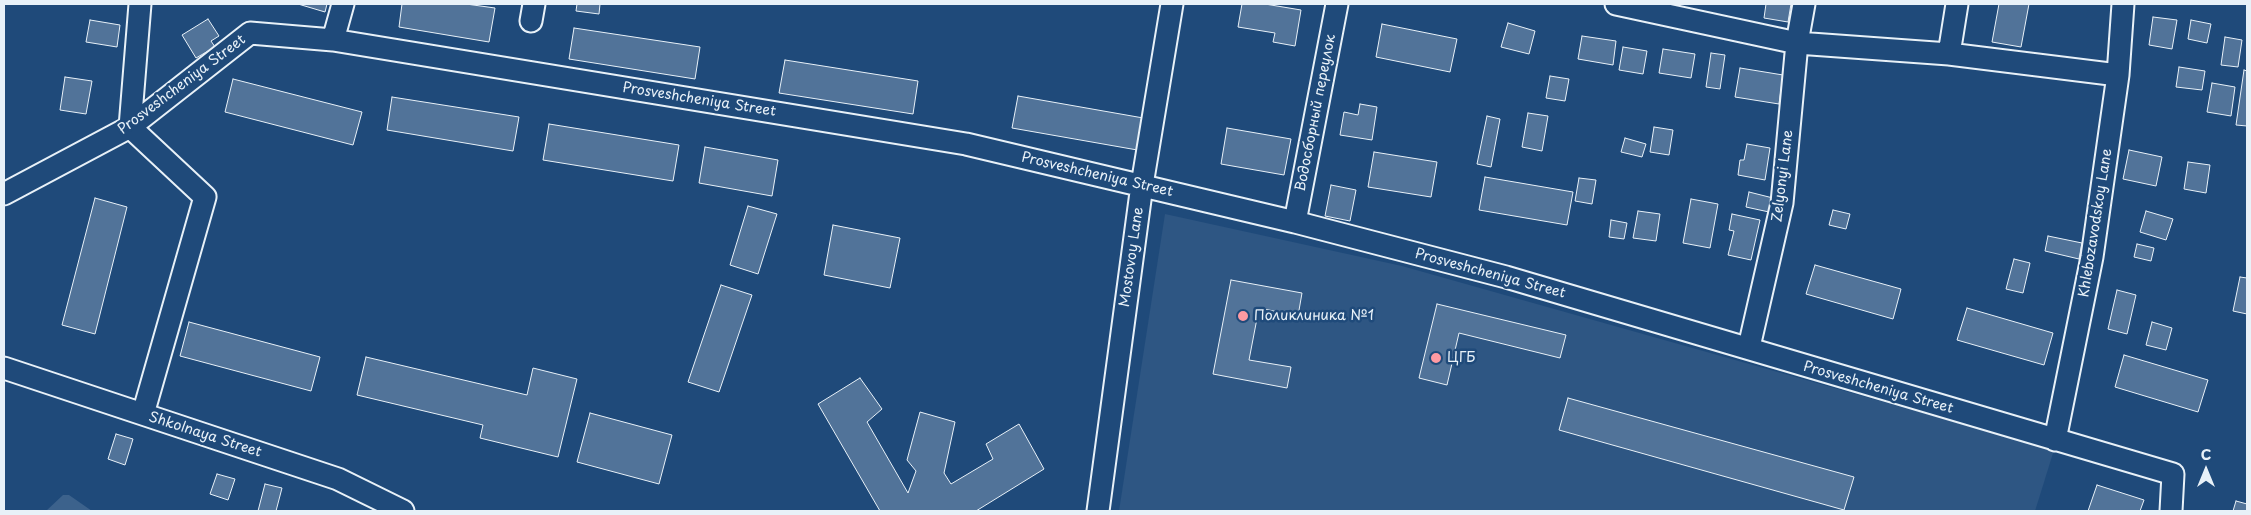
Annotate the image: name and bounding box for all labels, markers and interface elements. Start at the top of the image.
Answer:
street label: Prosveshcheniya Street [115,32,249,138]
street label: Водосборный переулок [1293,33,1339,193]
street label: Prosveshcheniya Street [621,80,777,120]
street label: Zelyonyi Lane [1769,129,1797,223]
street label: Khlebozavodskoy Lane [2076,147,2116,299]
street label: Prosveshcheniya Street [1019,149,1175,201]
street label: Mostovoy Lane [1117,206,1147,308]
street label: Prosveshcheniya Street [1413,246,1567,302]
place label: Поликлиника №1 [1254,308,1374,324]
marker: Поликлиника №1 [1236,309,1250,323]
place label: ЦГБ [1447,350,1475,366]
marker: ЦГБ [1429,351,1443,365]
street label: Prosveshcheniya Street [1801,359,1955,417]
street label: Shkolnaya Street [146,409,264,461]
text: С [2201,444,2211,465]
north arrow [2181,445,2231,495]

